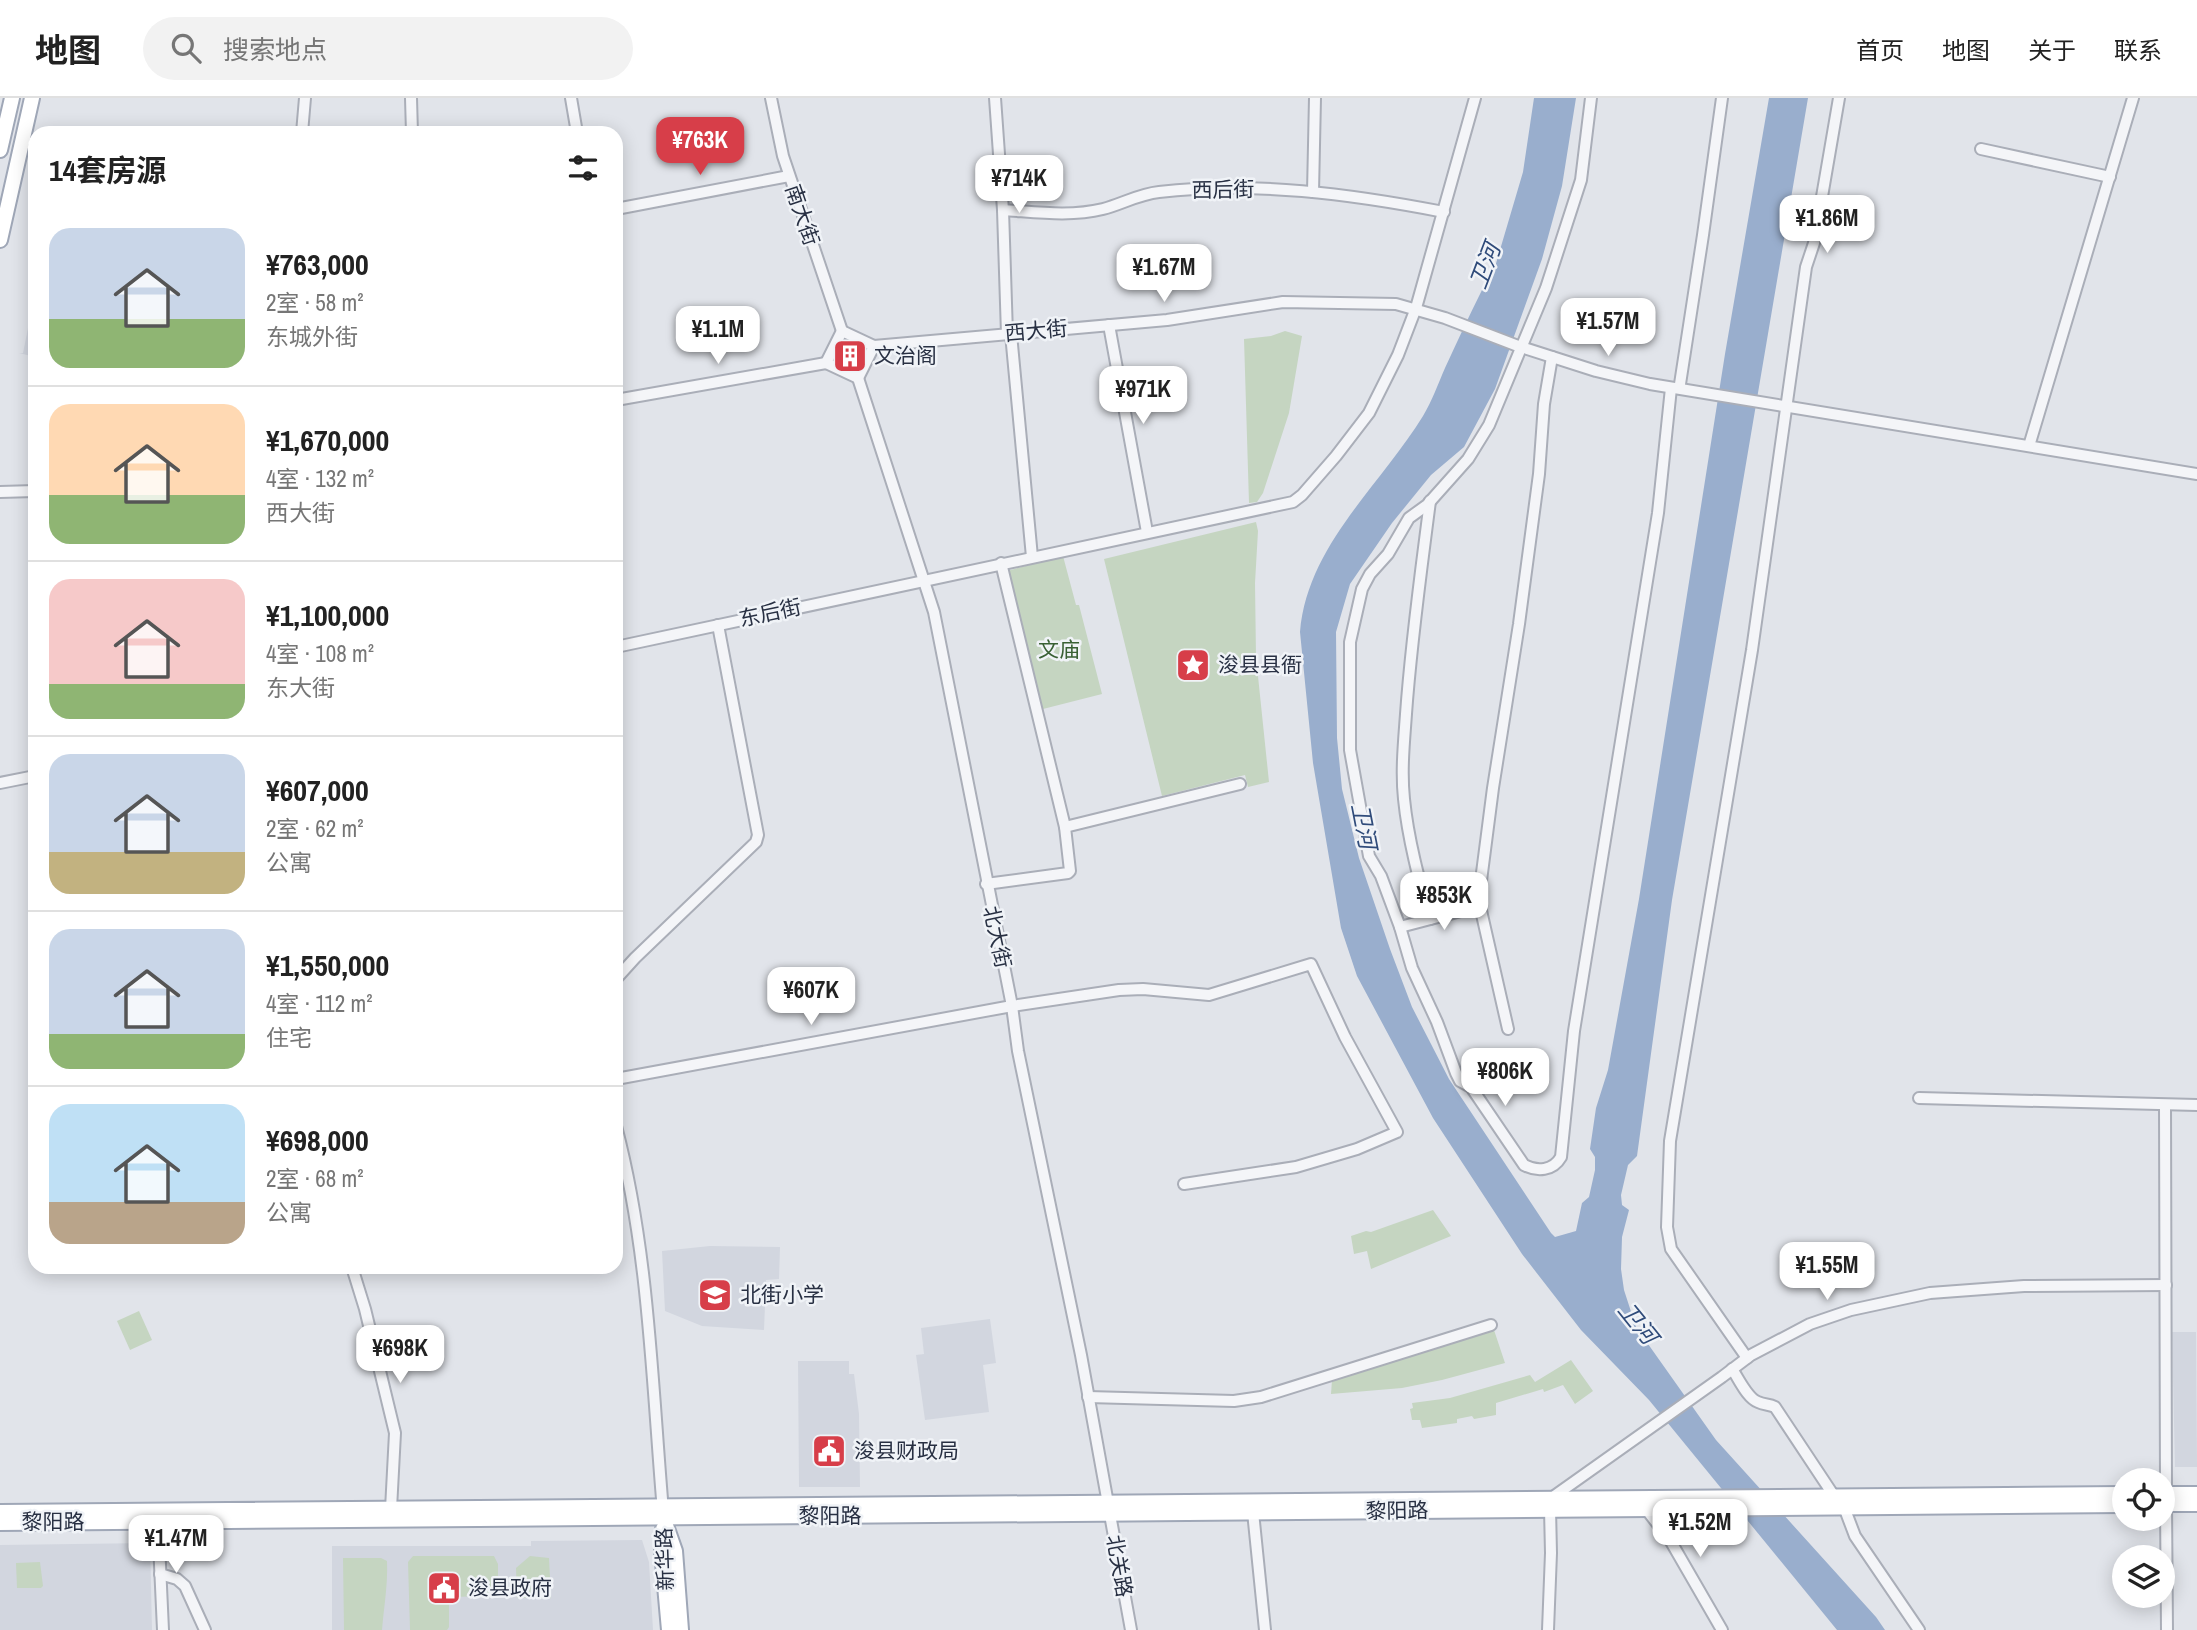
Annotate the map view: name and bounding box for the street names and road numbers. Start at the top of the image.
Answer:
street label: 西后街 [1191,174,1255,205]
street label: 南大街 [779,180,826,249]
street label: 西大街 [1003,313,1069,348]
street label: 东后街 [736,592,804,633]
street label: 北大街 [977,903,1018,971]
street label: 黎阳路 [1365,1495,1429,1526]
street label: 黎阳路 [799,1501,862,1530]
street label: 黎阳路 [22,1507,85,1536]
street label: 新华路 [649,1527,680,1591]
street label: 北关路 [1100,1532,1139,1599]

